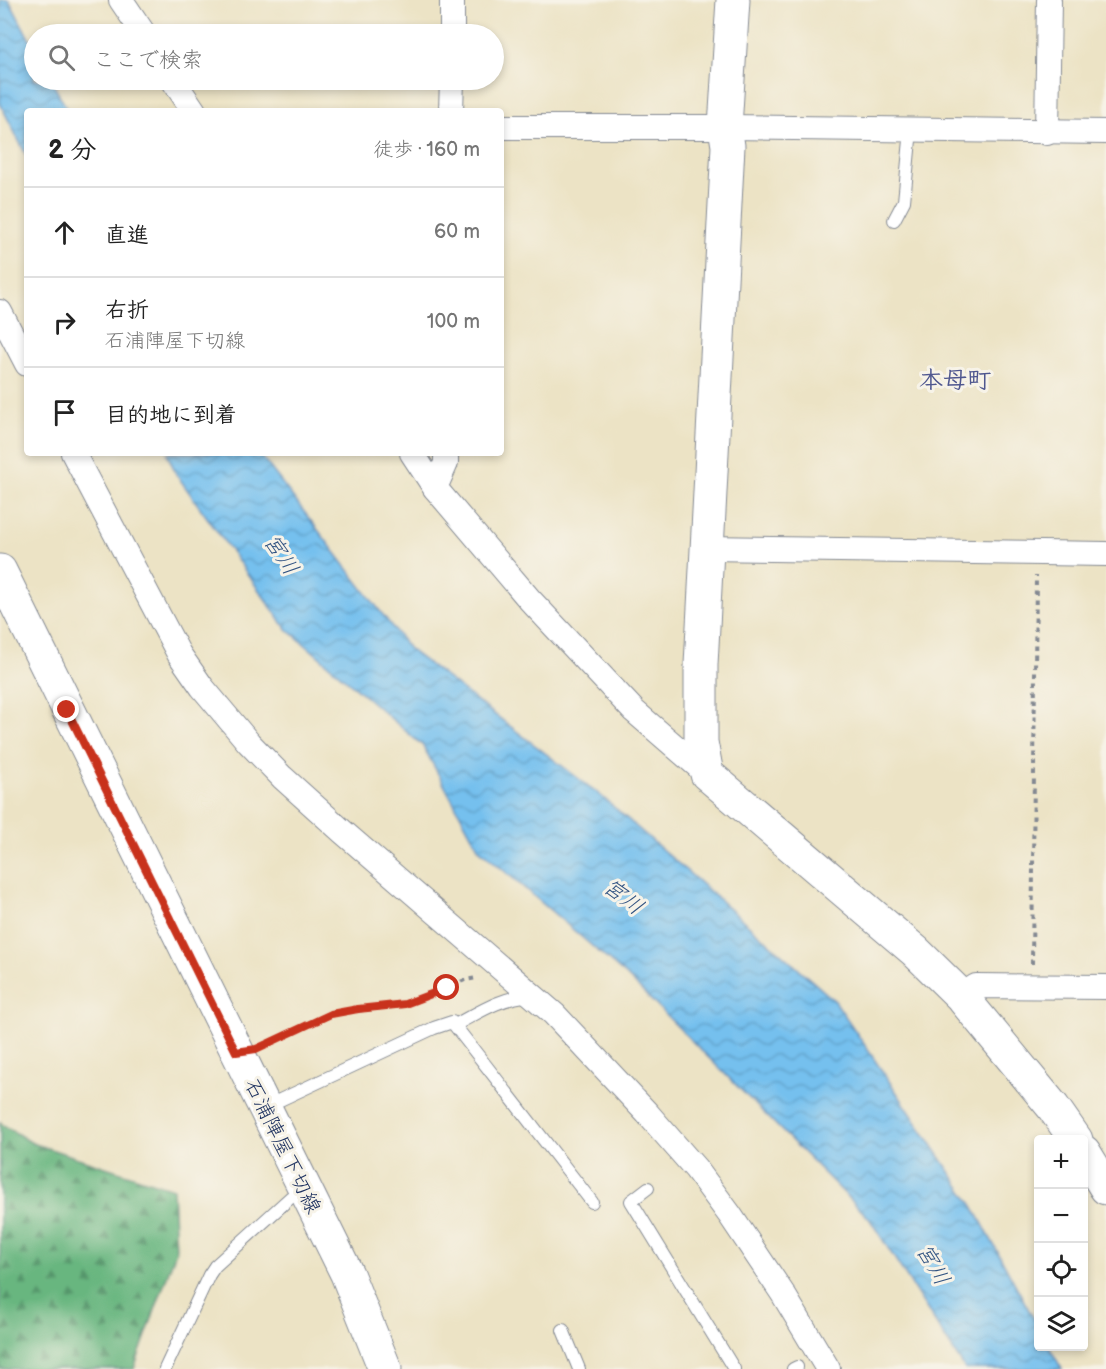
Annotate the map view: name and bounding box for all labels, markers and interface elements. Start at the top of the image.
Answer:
search box [24,24,504,90]
icon: search [45,41,78,74]
text: ここで検索 [93,47,203,74]
text: 2 分 [48,135,97,166]
text: 徒歩 · 160 m [373,138,480,162]
icon: ahead [48,216,81,249]
text: 60 m [434,220,480,244]
text: 直進 [105,222,149,249]
text: 右折 [105,297,149,324]
icon: right [48,306,81,339]
text: 100 m [427,310,480,334]
text: 石浦陣屋下切線 [105,329,245,353]
district label: 本母町 [919,366,991,395]
icon: arrive [48,396,81,429]
text: 目的地に到着 [105,402,237,429]
water label: 宮川 [257,529,304,581]
route end [53,696,79,722]
water label: 宮川 [597,873,649,921]
route start [433,974,459,1000]
street label: 石浦陣屋下切線 [239,1075,326,1218]
map controls [1034,1135,1088,1351]
button: + [1034,1135,1088,1189]
button: − [1034,1189,1088,1243]
water label: 宮川 [910,1239,955,1291]
button: locate [1034,1243,1088,1297]
button: layers [1034,1297,1088,1351]

